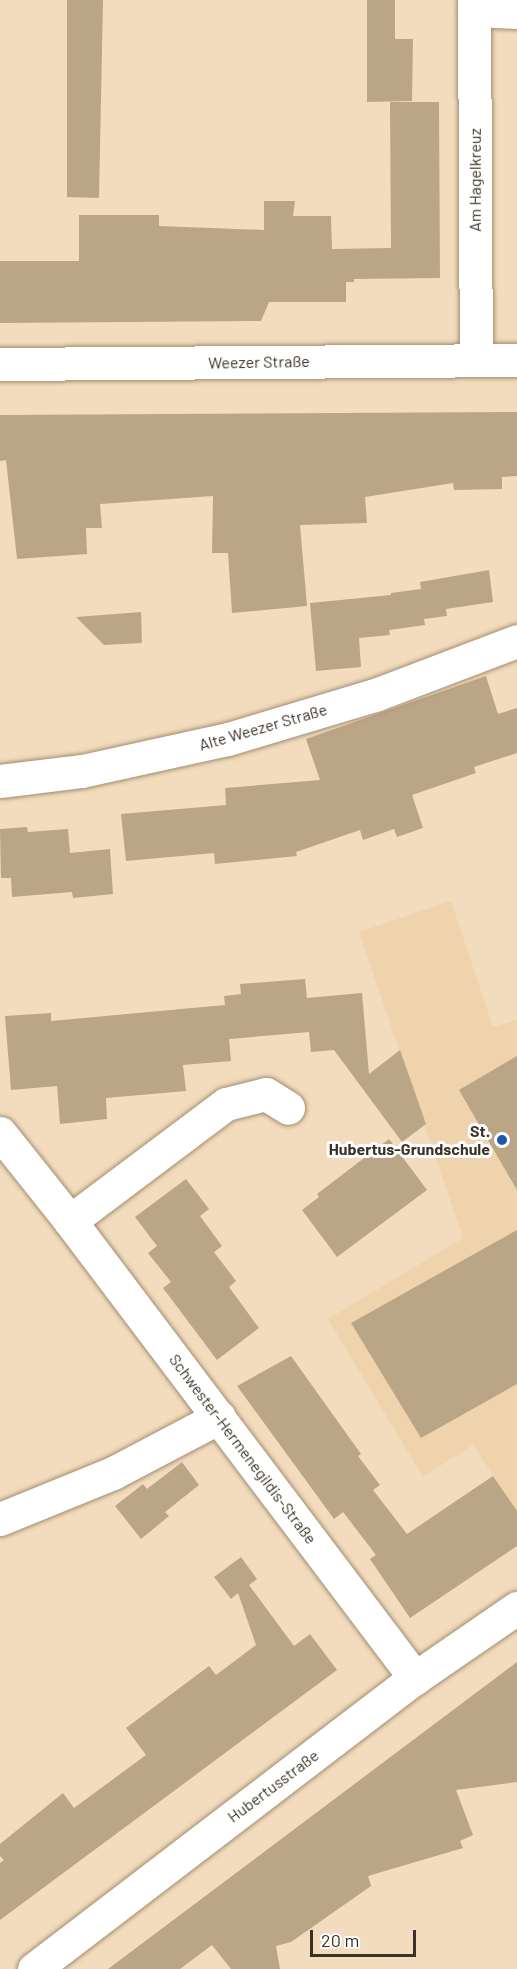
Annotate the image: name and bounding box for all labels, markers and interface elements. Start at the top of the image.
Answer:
street label: Am Hagelkreuz [465,128,485,232]
street label: Weezer Straße [208,352,310,372]
street label: Alte Weezer Straße [197,700,329,754]
place label: St. Hubertus-Grundschule [329,1121,490,1159]
marker: St. Hubertus-Grundschule [495,1133,509,1147]
street label: Schwester-Hermenegildis-Straße [165,1350,321,1548]
street label: Hubertusstraße [224,1746,322,1826]
scale bar [313,1918,420,1956]
text: 20 m [321,1929,359,1951]

